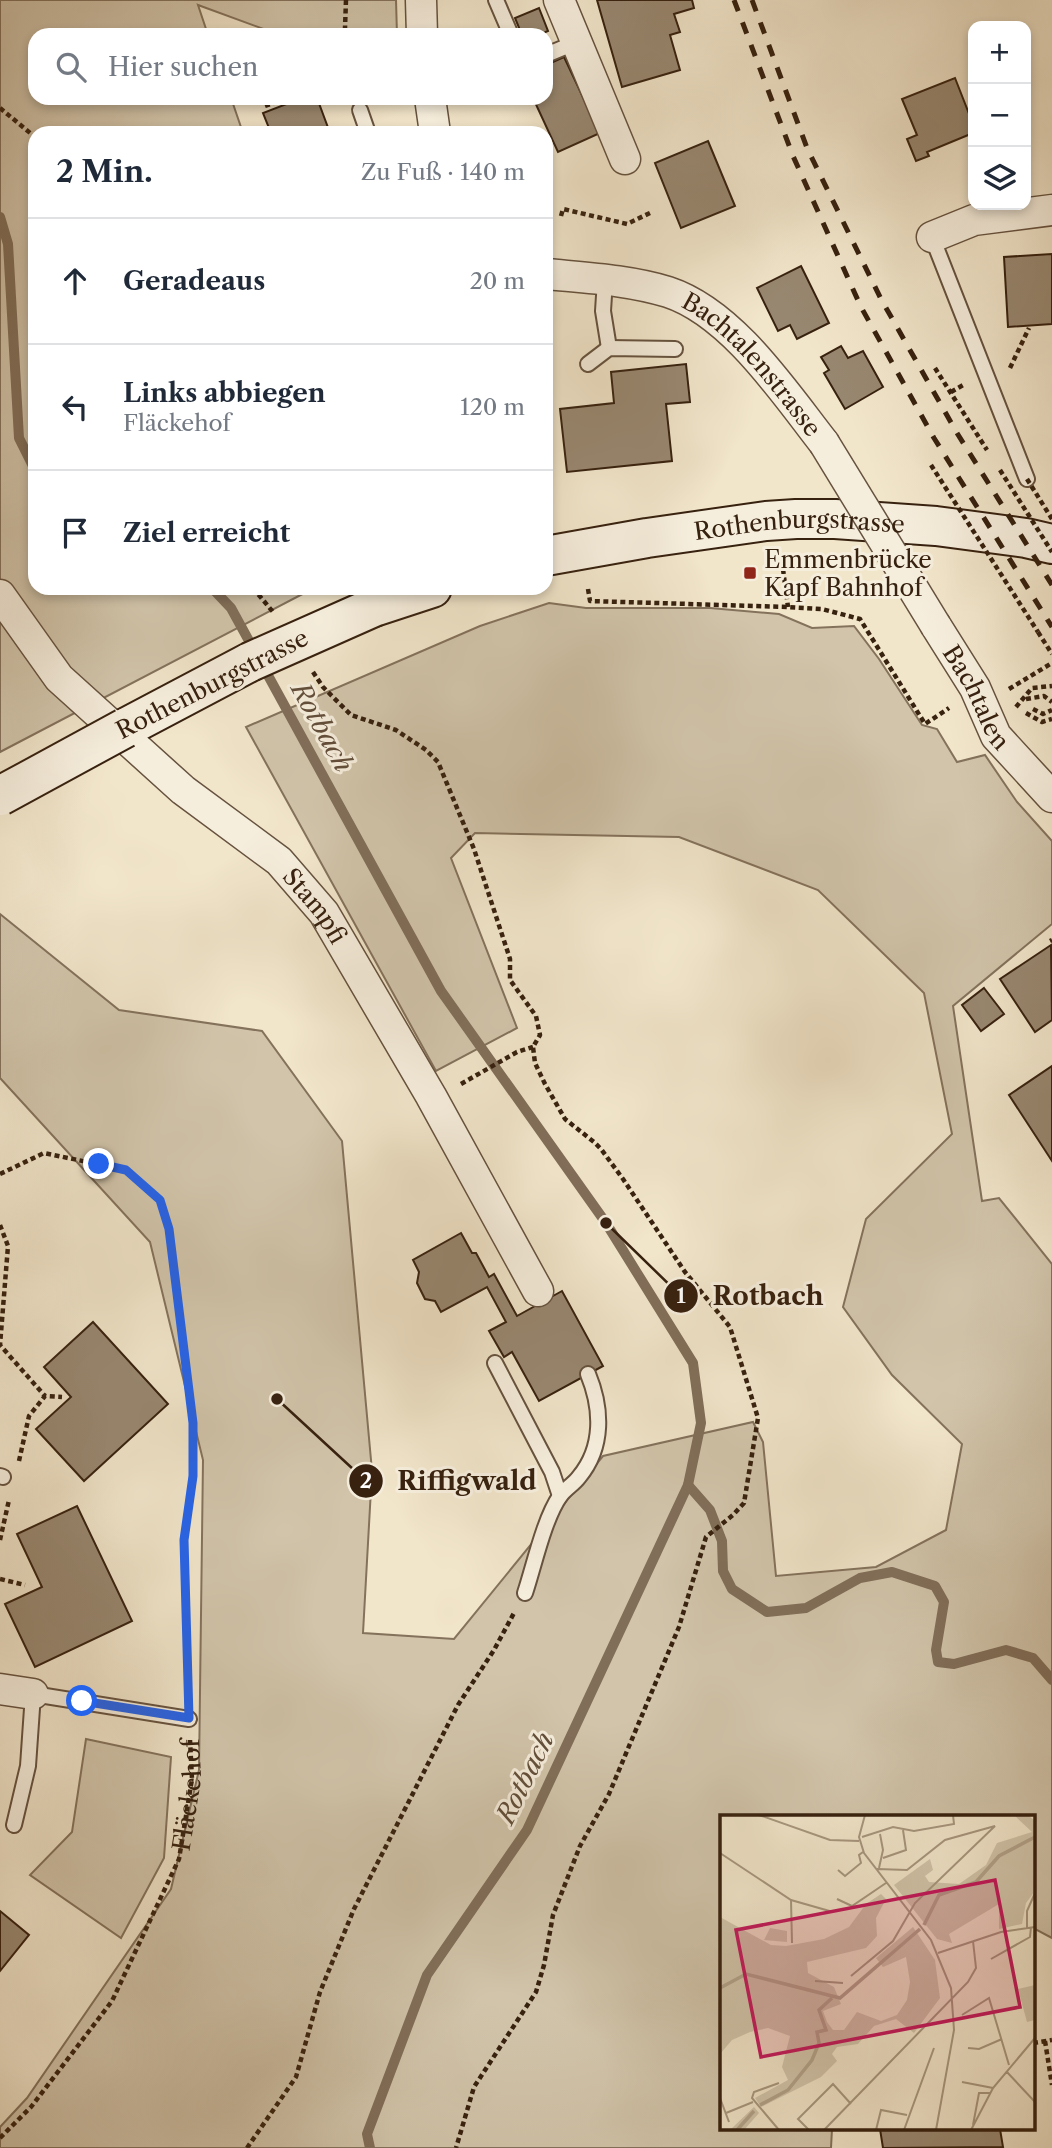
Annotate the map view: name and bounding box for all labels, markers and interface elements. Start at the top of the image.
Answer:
map controls [968,21,1031,210]
button: + [968,21,1031,84]
search box [28,28,553,105]
icon: search [52,48,90,86]
text: Hier suchen [108,51,258,83]
button: − [968,84,1031,147]
button: layers [968,147,1031,210]
text: 2 Min. [56,153,153,190]
text: Zu Fuß · 140 m [361,158,525,186]
icon: ahead [56,262,94,300]
text: Geradeaus [123,265,265,297]
text: 20 m [470,267,525,295]
street label: Bachtalenstrasse [677,286,828,442]
text: Links abbiegen [123,377,326,409]
icon: left [56,388,94,426]
text: 120 m [460,393,525,421]
text: Fläckehof [123,409,231,437]
street label: Rothenburgstrasse [692,505,906,546]
icon: arrive [56,514,94,552]
text: Ziel erreicht [123,517,290,549]
place label: Emmenbrücke Kapf Bahnhof [764,545,932,602]
marker: Emmenbrücke Kapf Bahnhof [742,565,758,581]
street label: Rothenburgstrasse [111,623,313,745]
street label: Bachtalen [937,640,1016,756]
water label: Rotbach [283,675,360,778]
street label: Stampfi [277,862,353,949]
route end [83,1148,114,1179]
callout: Rotbach [664,1273,838,1320]
text: Rotbach [713,1280,824,1312]
text: 1 [676,1283,686,1308]
callout: Riffigwald [348,1457,550,1504]
text: Riffigwald [397,1465,537,1497]
text: 2 [360,1468,372,1493]
route start [66,1685,97,1716]
water label: Rotbach [488,1727,561,1831]
street label: Fläckehof [166,1736,207,1853]
inset map [720,1815,1034,2130]

